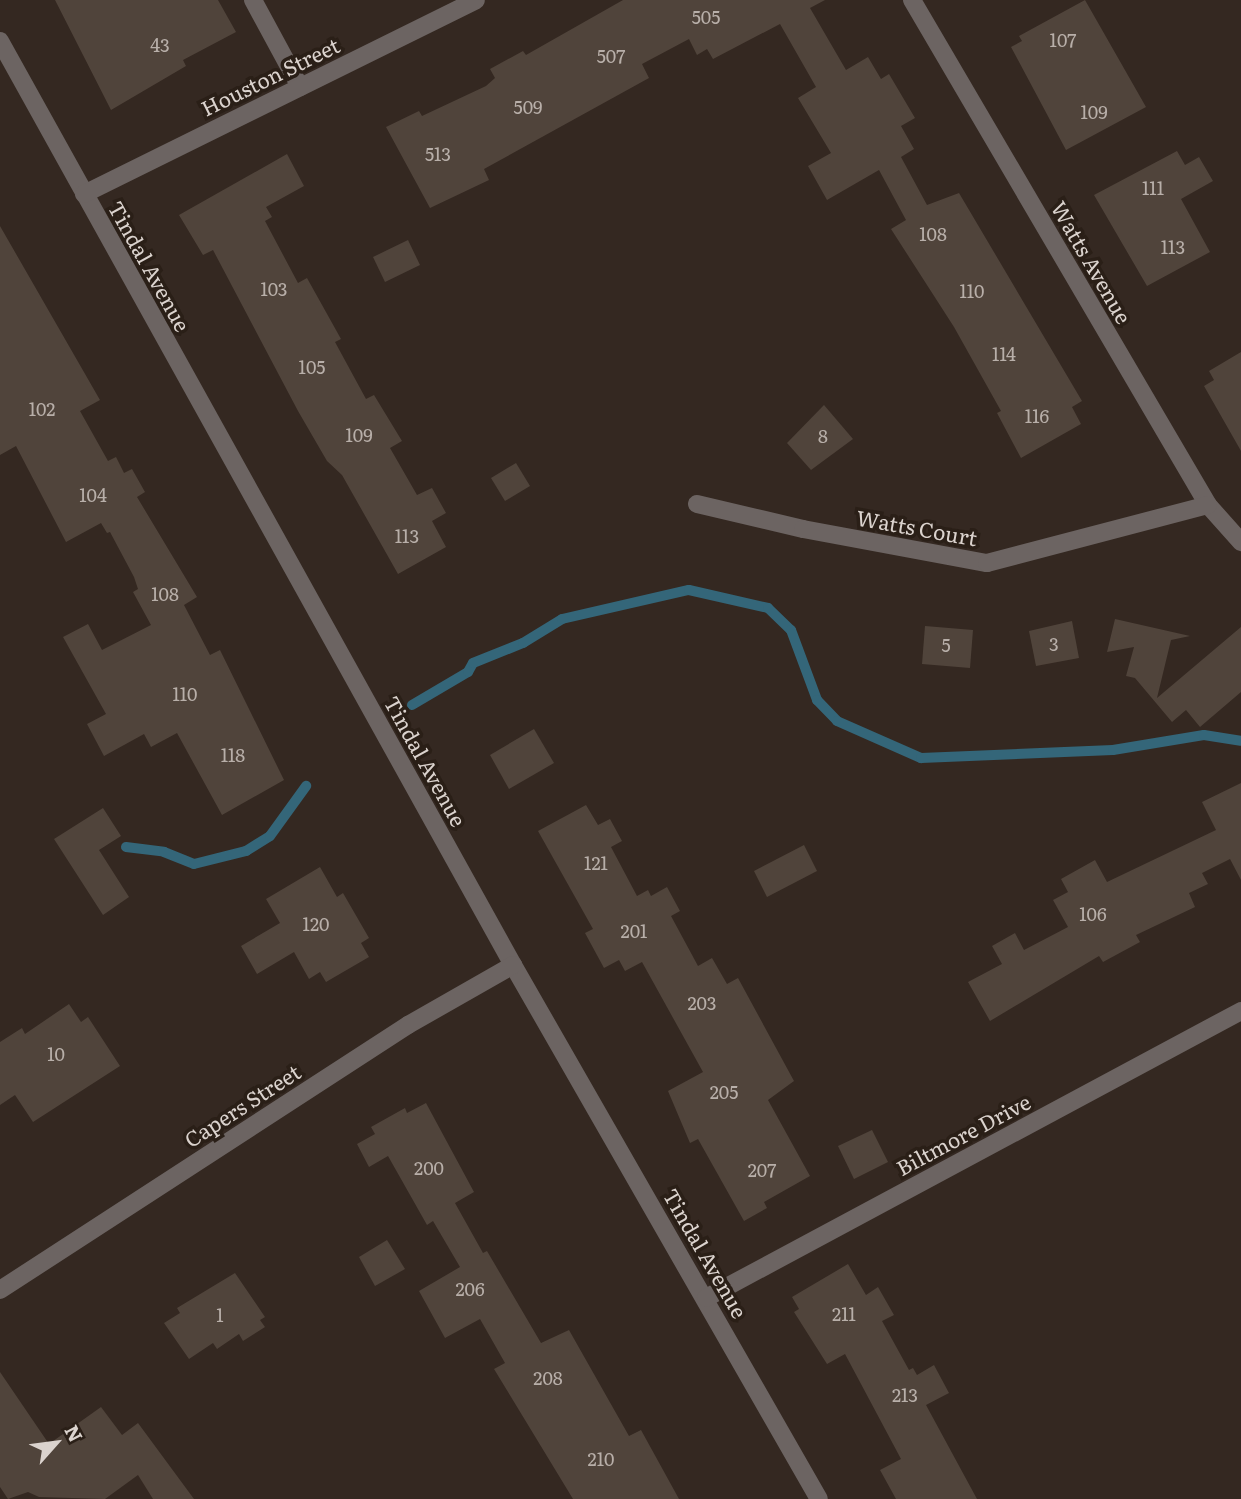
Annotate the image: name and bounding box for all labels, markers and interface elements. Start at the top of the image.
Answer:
house number: 505 [692,6,720,28]
house number: 107 [1050,29,1076,51]
street label: Houston Street [197,32,343,120]
house number: 43 [150,34,170,56]
house number: 507 [597,45,625,67]
house number: 509 [514,96,542,118]
house number: 109 [1080,101,1108,123]
house number: 513 [425,143,451,165]
house number: 111 [1142,177,1164,199]
street label: Tindal Avenue [104,196,196,336]
street label: Watts Avenue [1047,196,1137,328]
house number: 108 [919,223,947,245]
house number: 113 [1161,236,1185,258]
house number: 103 [260,278,288,300]
house number: 110 [959,280,985,302]
house number: 114 [992,343,1016,365]
house number: 105 [299,356,325,378]
house number: 102 [29,398,55,420]
house number: 116 [1025,405,1049,427]
house number: 109 [345,424,373,446]
house number: 8 [818,425,828,447]
house number: 104 [79,484,107,506]
street label: Watts Court [855,504,979,550]
house number: 113 [395,525,419,547]
house number: 108 [151,583,179,605]
house number: 3 [1049,633,1059,655]
house number: 5 [941,634,951,656]
house number: 110 [172,683,198,705]
street label: Tindal Avenue [380,691,472,831]
house number: 118 [221,744,245,766]
house number: 121 [584,852,608,874]
house number: 106 [1079,903,1107,925]
house number: 120 [303,913,329,935]
house number: 201 [621,920,647,942]
house number: 203 [687,992,717,1014]
house number: 10 [47,1043,65,1065]
street label: Capers Street [179,1058,305,1152]
house number: 205 [710,1081,738,1103]
street label: Biltmore Drive [892,1088,1034,1180]
house number: 200 [414,1157,444,1179]
house number: 207 [748,1159,776,1181]
street label: Tindal Avenue [659,1184,753,1322]
house number: 206 [455,1278,485,1300]
house number: 211 [832,1303,856,1325]
house number: 1 [216,1304,224,1326]
house number: 208 [533,1367,563,1389]
house number: 213 [892,1384,918,1406]
north arrow [21,1408,91,1478]
text: N [58,1420,91,1447]
house number: 210 [588,1448,614,1470]

